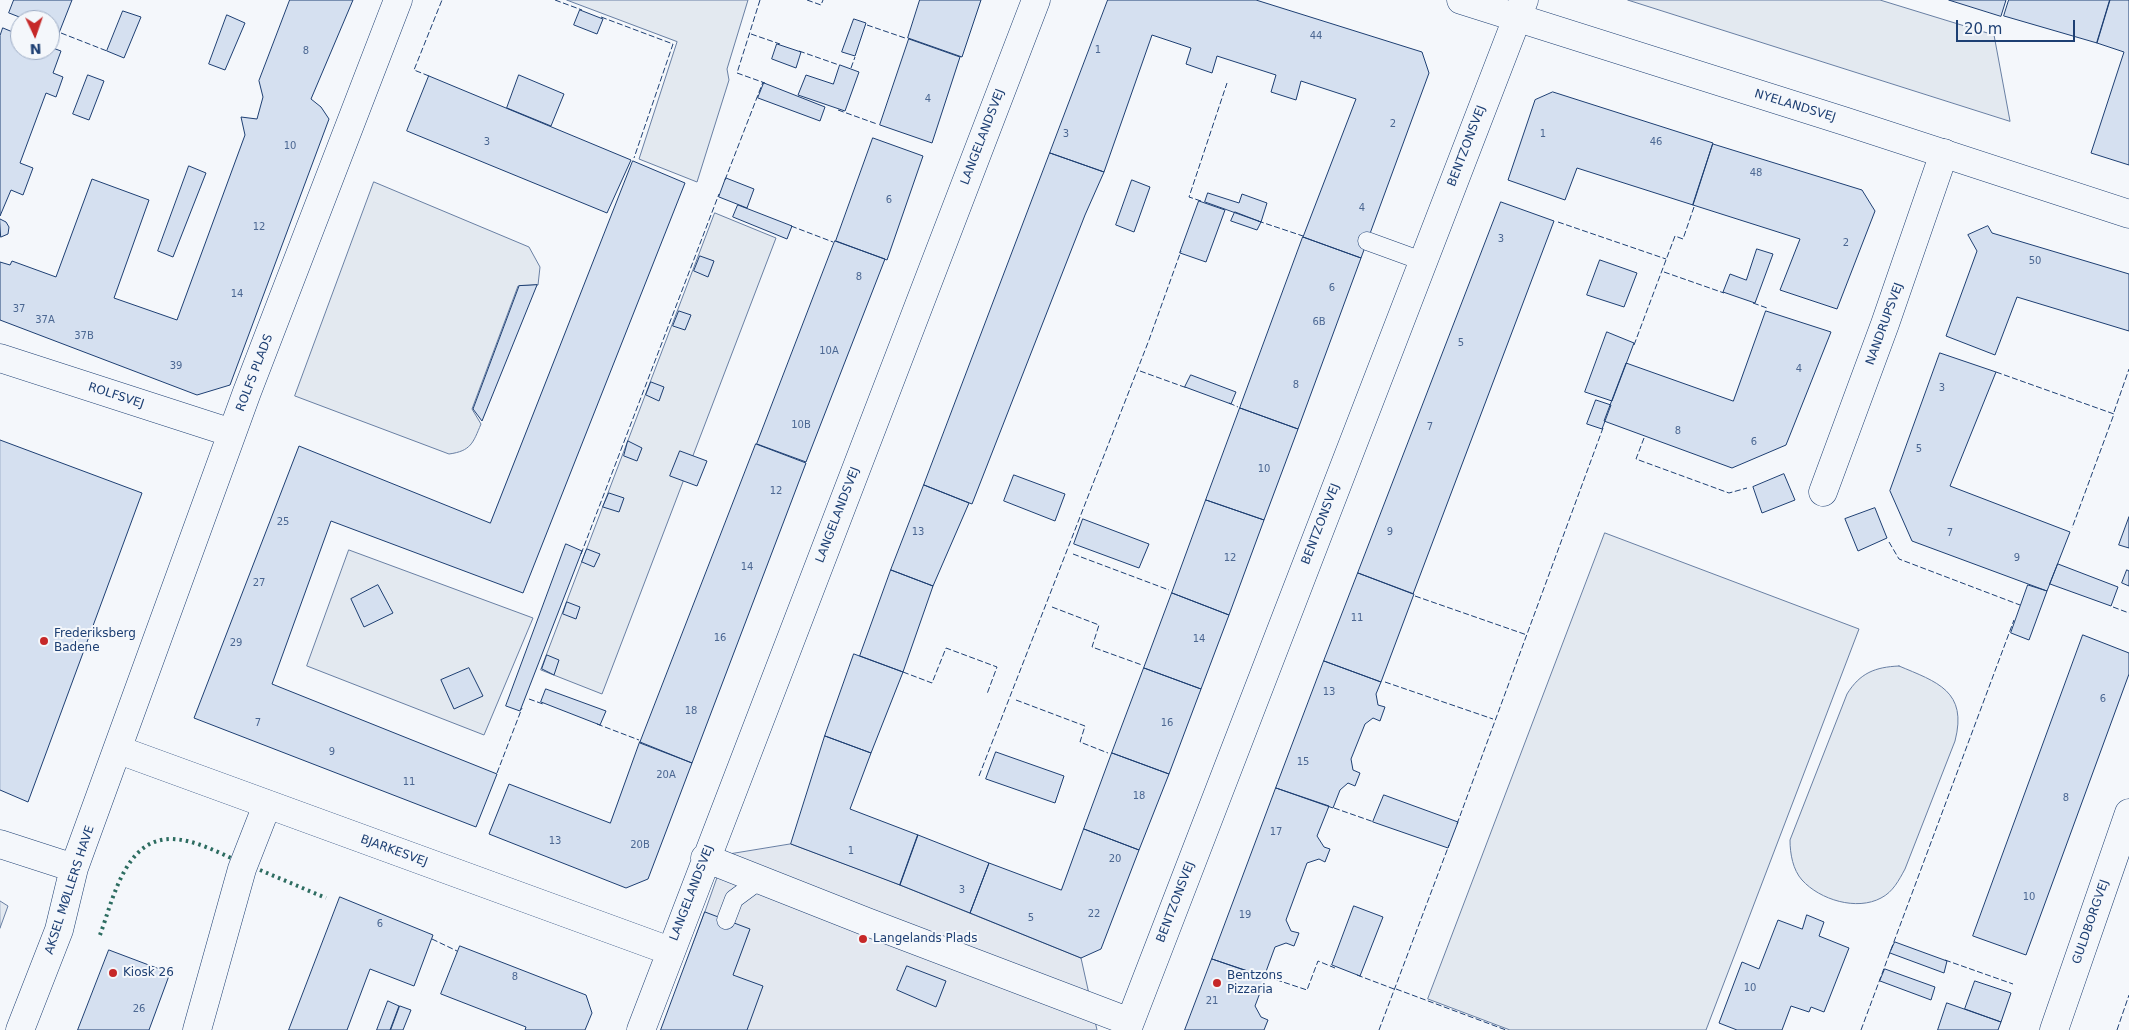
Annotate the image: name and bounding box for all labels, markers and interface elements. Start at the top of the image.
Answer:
north arrow [10,10,60,60]
scale bar [1959,10,2078,42]
text: 20 m [1964,20,2002,38]
house number: 44 [1310,30,1322,42]
text: N [29,41,42,57]
house number: 1 [1095,44,1101,56]
house number: 8 [303,45,309,57]
street label: LANGELANDSVEJ [958,87,1008,187]
street label: NYELANDSVEJ [1753,87,1837,125]
house number: 4 [925,93,931,105]
street label: BENTZONSVEJ [1445,103,1489,189]
house number: 2 [1390,118,1396,130]
house number: 3 [1063,128,1069,140]
house number: 1 [1540,128,1546,140]
house number: 3 [484,136,490,148]
house number: 46 [1650,136,1662,148]
house number: 10 [284,140,296,152]
house number: 48 [1750,167,1762,179]
house number: 6 [886,194,892,206]
house number: 4 [1359,202,1365,214]
house number: 12 [253,221,265,233]
house number: 3 [1498,233,1504,245]
house number: 2 [1843,237,1849,249]
house number: 50 [2029,255,2041,267]
house number: 8 [856,271,862,283]
street label: NANDRUPSVEJ [1863,281,1907,367]
house number: 6 [1329,282,1335,294]
house number: 14 [231,288,243,300]
house number: 37 [13,303,25,315]
house number: 37A [35,314,55,326]
house number: 6B [1312,316,1326,328]
house number: 37B [74,330,94,342]
street label: ROLFS PLADS [234,332,276,414]
house number: 5 [1458,337,1464,349]
house number: 10A [819,345,839,357]
house number: 39 [170,360,182,372]
house number: 4 [1796,363,1802,375]
house number: 8 [1293,379,1299,391]
street label: ROLFSVEJ [86,380,146,412]
house number: 3 [1939,382,1945,394]
house number: 10B [791,419,811,431]
house number: 7 [1427,421,1433,433]
house number: 8 [1675,425,1681,437]
house number: 6 [1751,436,1757,448]
house number: 5 [1916,443,1922,455]
house number: 10 [1258,463,1270,475]
street label: LANGELANDSVEJ [813,465,863,565]
street label: BENTZONSVEJ [1299,481,1343,567]
house number: 12 [770,485,782,497]
house number: 25 [277,516,289,528]
house number: 13 [912,526,924,538]
house number: 9 [1387,526,1393,538]
house number: 7 [1947,527,1953,539]
house number: 12 [1224,552,1236,564]
house number: 9 [2014,552,2020,564]
house number: 14 [741,561,753,573]
house number: 27 [253,577,265,589]
house number: 11 [1351,612,1363,624]
place label: Frederiksberg Badene [54,627,136,655]
house number: 16 [714,632,726,644]
house number: 14 [1193,633,1205,645]
marker: Frederiksberg Badene [38,635,50,647]
house number: 29 [230,637,242,649]
house number: 13 [1323,686,1335,698]
house number: 6 [2100,693,2106,705]
house number: 18 [685,705,697,717]
house number: 7 [255,717,261,729]
house number: 16 [1161,717,1173,729]
house number: 9 [329,746,335,758]
house number: 15 [1297,756,1309,768]
house number: 20A [656,769,676,781]
house number: 11 [403,776,415,788]
house number: 18 [1133,790,1145,802]
house number: 8 [2063,792,2069,804]
street label: AKSEL MØLLERS HAVE [42,824,98,956]
house number: 17 [1270,826,1282,838]
street label: BJARKESVEJ [358,832,430,870]
house number: 13 [549,835,561,847]
house number: 20B [630,839,650,851]
street label: LANGELANDSVEJ [667,843,717,943]
house number: 1 [848,845,854,857]
house number: 20 [1109,853,1121,865]
street label: BENTZONSVEJ [1154,859,1198,945]
street label: GULDBORGVEJ [2070,878,2112,966]
house number: 3 [959,884,965,896]
house number: 10 [2023,891,2035,903]
house number: 22 [1088,908,1100,920]
house number: 19 [1239,909,1251,921]
house number: 5 [1028,912,1034,924]
house number: 6 [377,918,383,930]
place label: Langelands Plads [873,932,977,946]
marker: Langelands Plads [857,933,869,945]
place label: Kiosk 26 [123,966,174,980]
marker: Kiosk 26 [107,967,119,979]
place label: Bentzons Pizzaria [1227,969,1282,997]
house number: 8 [512,971,518,983]
marker: Bentzons Pizzaria [1211,977,1223,989]
house number: 10 [1744,982,1756,994]
house number: 21 [1206,995,1218,1007]
house number: 26 [133,1003,145,1015]

